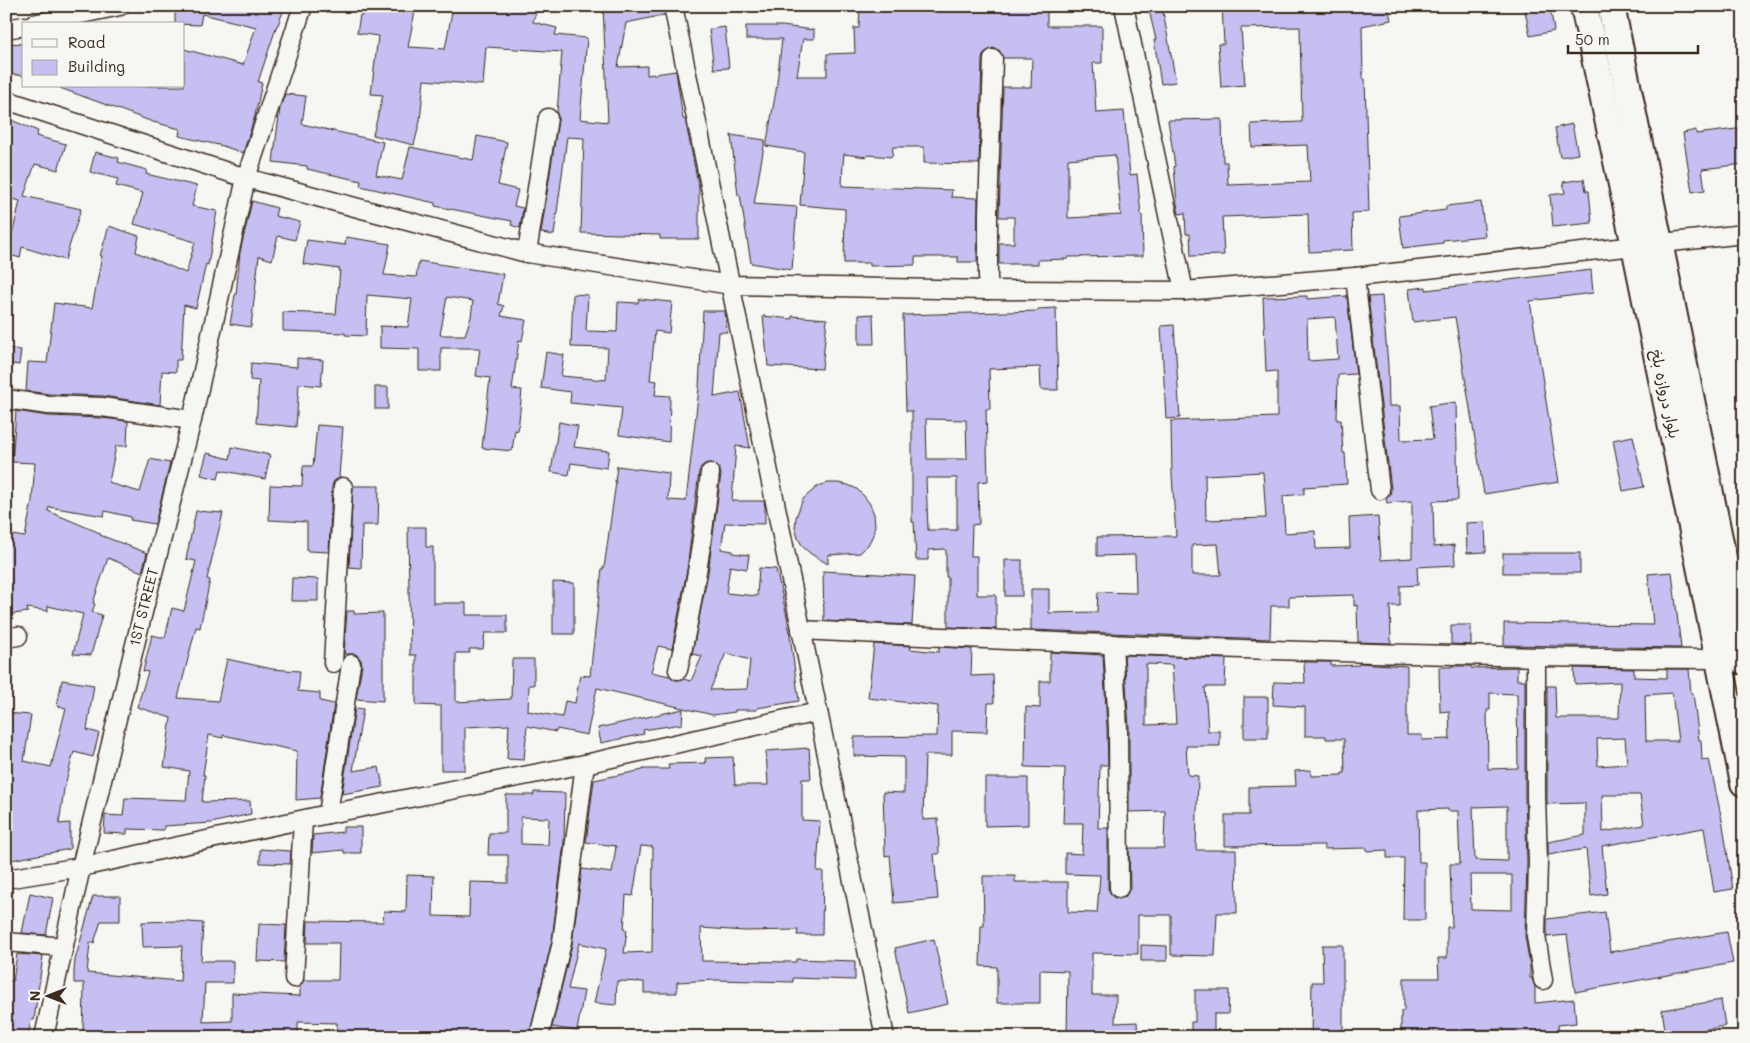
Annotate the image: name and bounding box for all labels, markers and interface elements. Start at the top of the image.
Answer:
legend [22,22,185,88]
scale bar [1568,22,1698,54]
text: 50 m [1575,29,1610,49]
text: Road [68,32,105,52]
text: Building [68,56,125,76]
street label: بلوار دروازه بلخ [1646,348,1685,440]
street label: 1ST STREET [124,565,162,648]
north arrow [22,970,72,1020]
text: N [25,991,44,1001]

